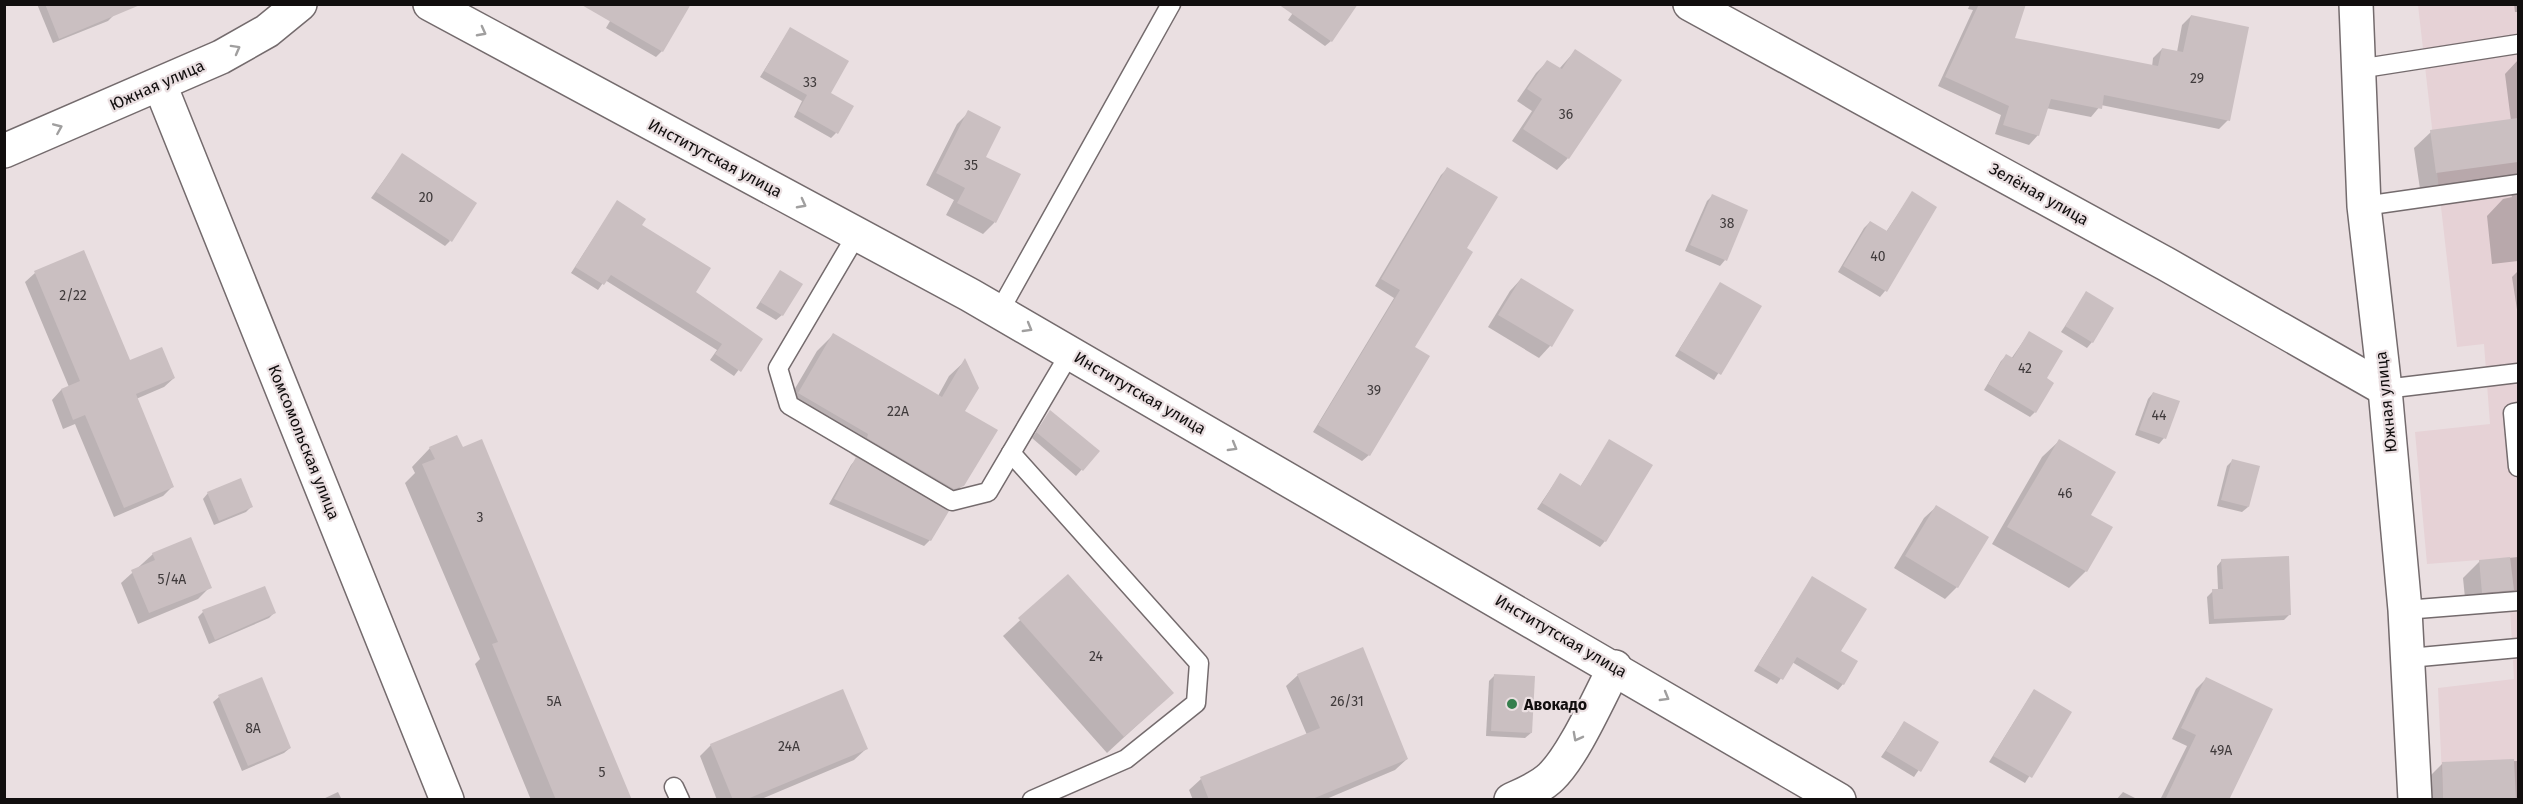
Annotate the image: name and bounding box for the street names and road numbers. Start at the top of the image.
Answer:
street label: Южная улица [107,56,207,114]
street label: Институтская улица [645,115,785,201]
street label: Зелёная улица [1986,159,2092,229]
street label: Институтская улица [1071,348,1209,438]
street label: Южная улица [2371,351,2401,453]
street label: Комсомольская улица [264,362,344,522]
street label: Институтская улица [1492,591,1630,681]

